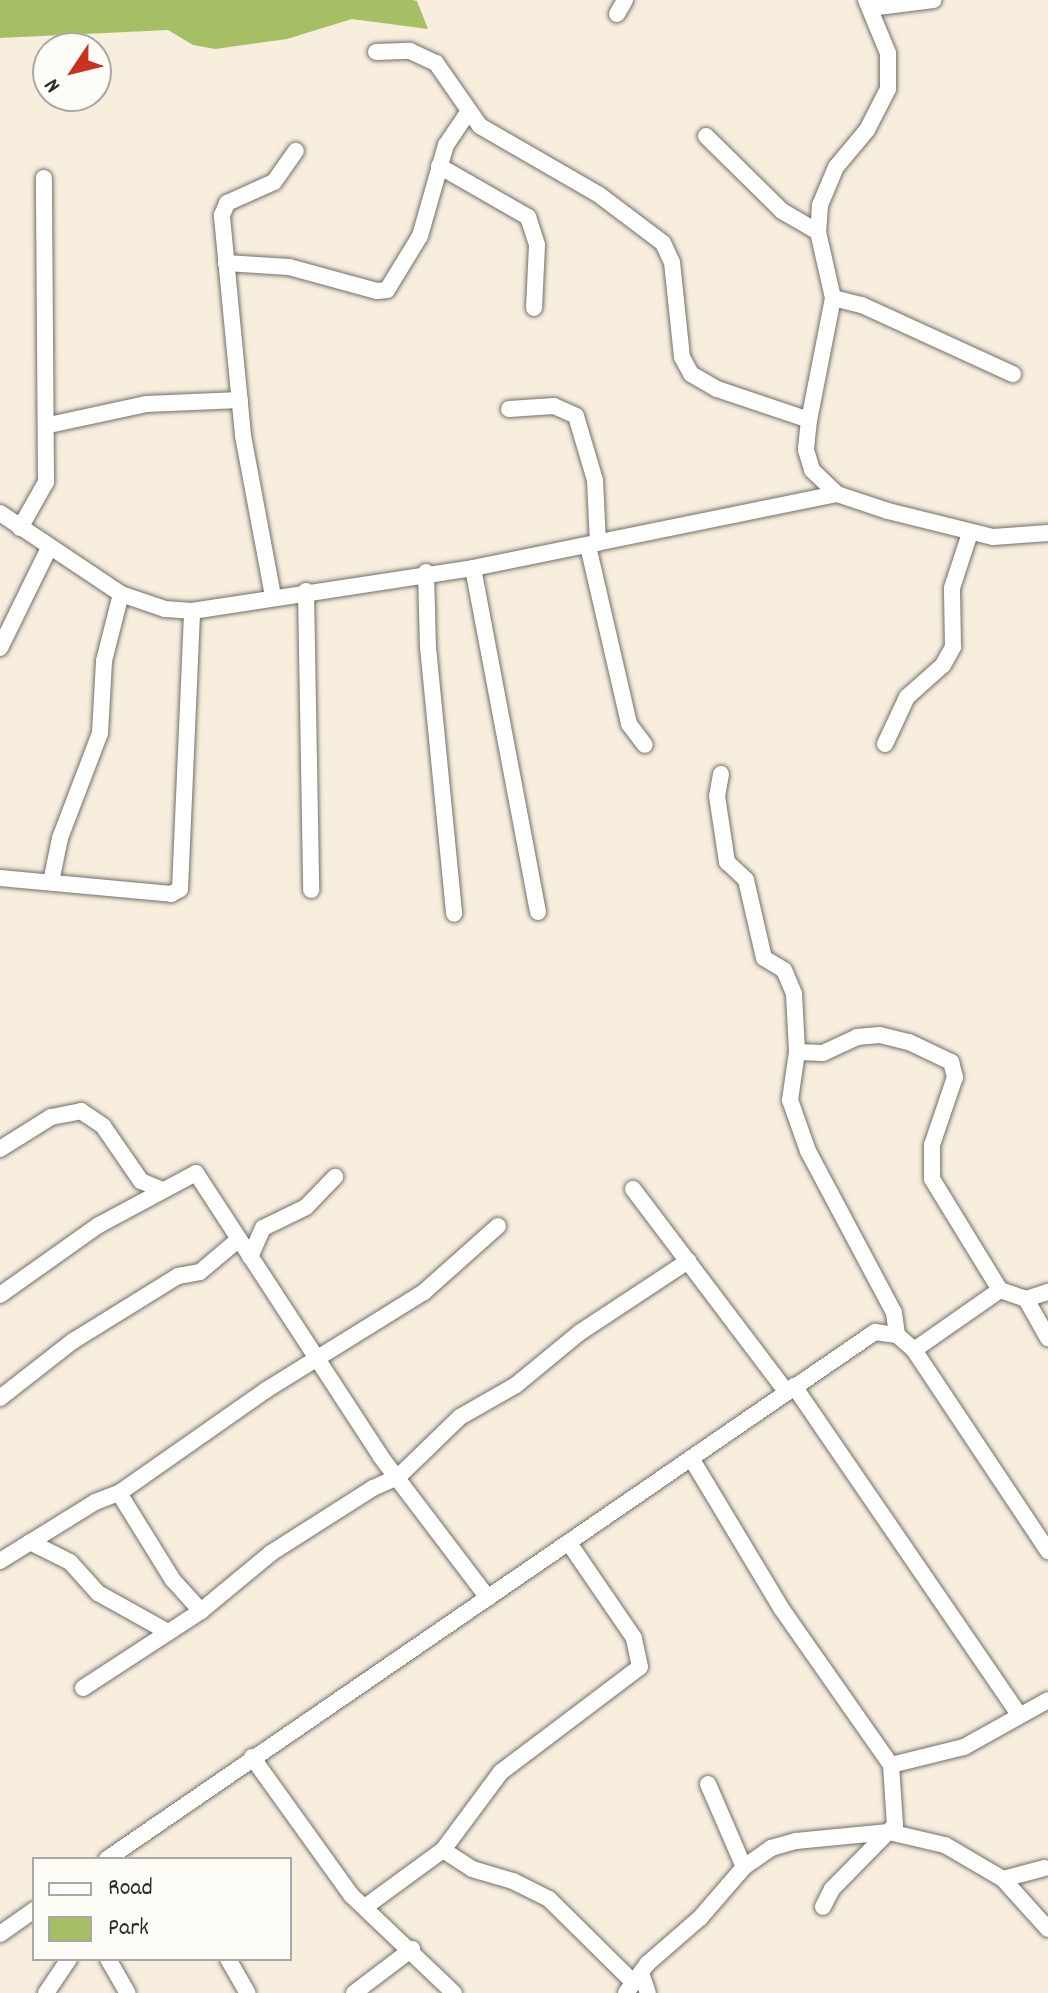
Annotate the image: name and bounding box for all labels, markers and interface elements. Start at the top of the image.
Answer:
north arrow [32,32,112,112]
text: N [38,72,69,98]
legend [32,1857,292,1961]
text: Road [108,1872,153,1906]
text: Park [108,1912,149,1946]

